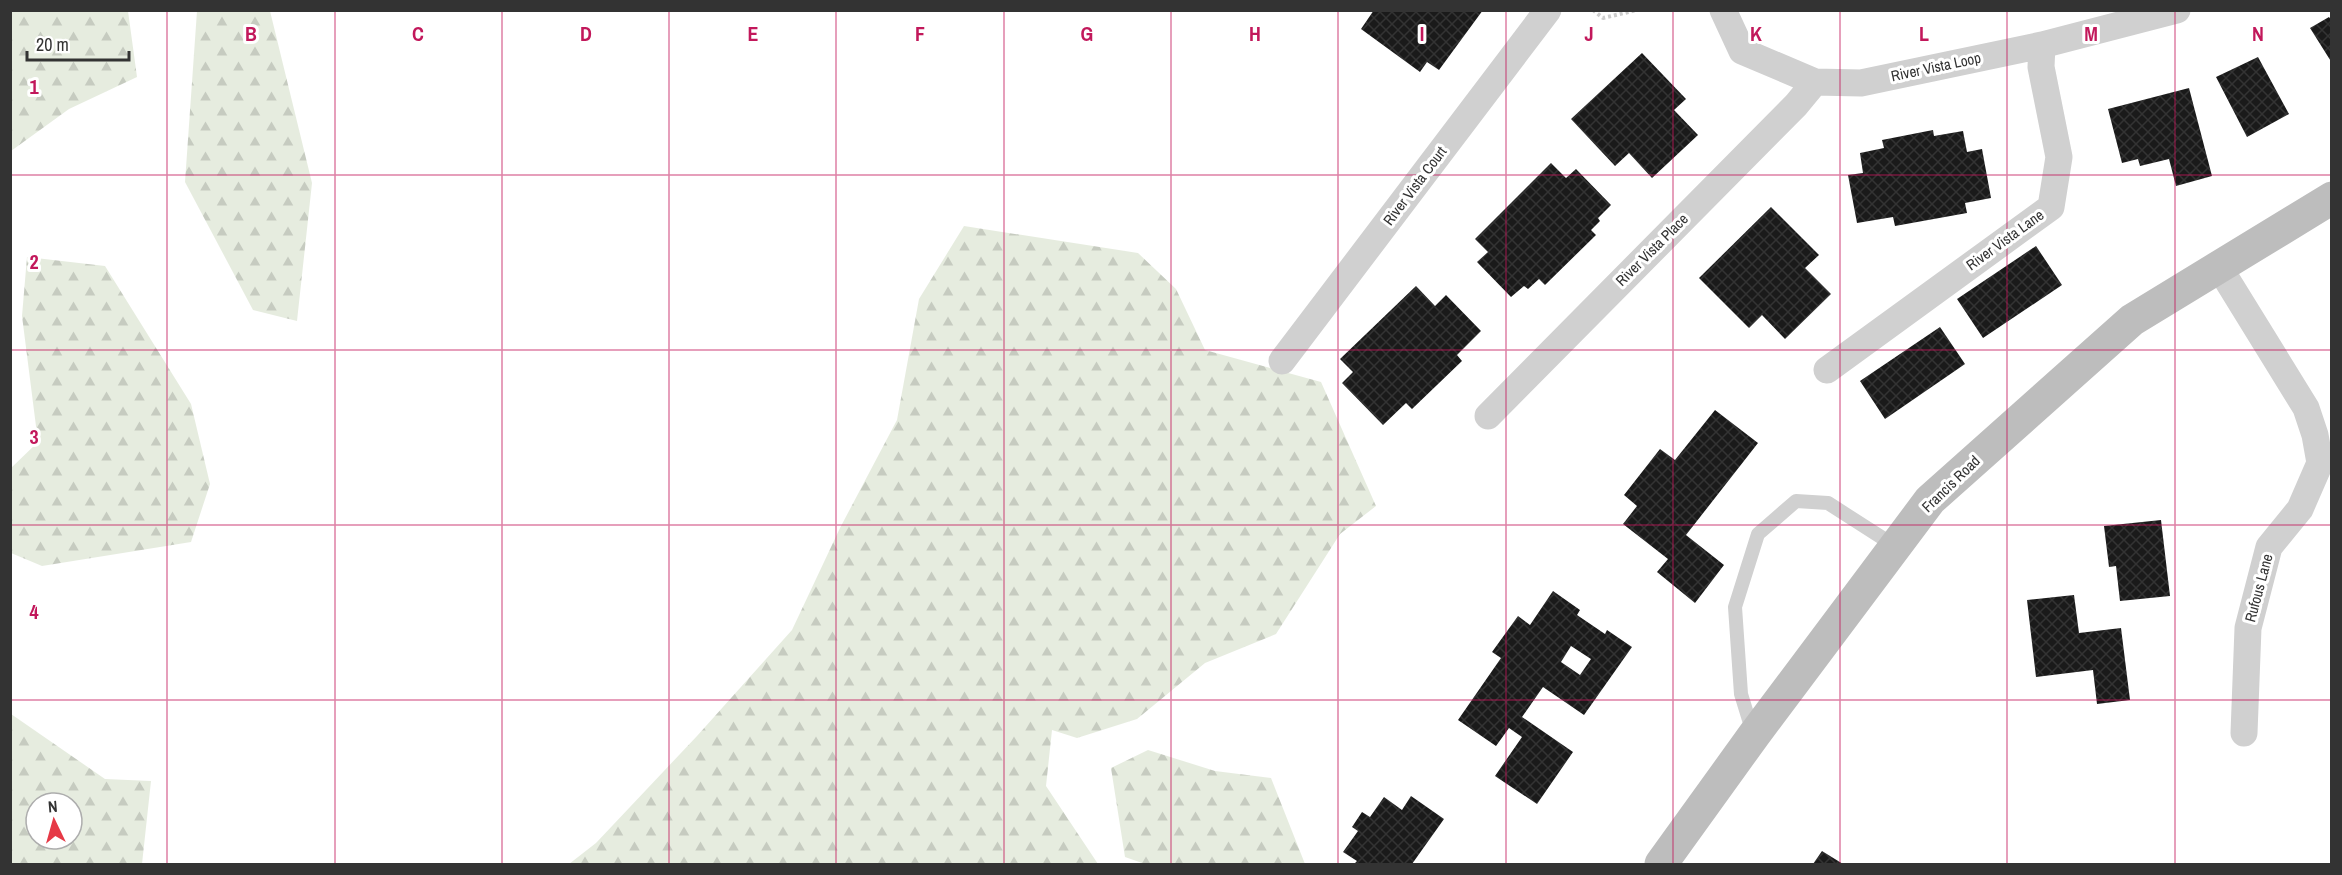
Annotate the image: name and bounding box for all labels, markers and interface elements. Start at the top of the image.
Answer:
text: B [245,20,257,47]
text: C [412,20,424,47]
text: D [580,20,592,47]
text: E [748,20,759,47]
text: F [915,20,925,47]
text: G [1081,20,1093,47]
text: H [1249,20,1261,47]
text: I [1420,20,1424,47]
text: J [1584,20,1594,47]
text: K [1750,20,1762,47]
text: L [1919,20,1929,47]
text: M [2084,20,2098,47]
text: N [2252,20,2264,47]
scale bar [27,24,129,62]
text: 20 m [36,32,69,57]
street label: River Vista Loop [1889,47,1983,86]
text: 1 [29,73,39,100]
street label: River Vista Court [1378,141,1452,230]
street label: River Vista Lane [1962,204,2048,275]
street label: River Vista Place [1611,209,1693,291]
text: 2 [29,248,39,275]
text: 3 [29,423,39,450]
street label: Francis Road [1917,450,1985,517]
street label: Rufous Lane [2239,551,2278,624]
text: 4 [29,598,39,625]
north arrow [24,791,84,851]
text: N [47,795,58,817]

